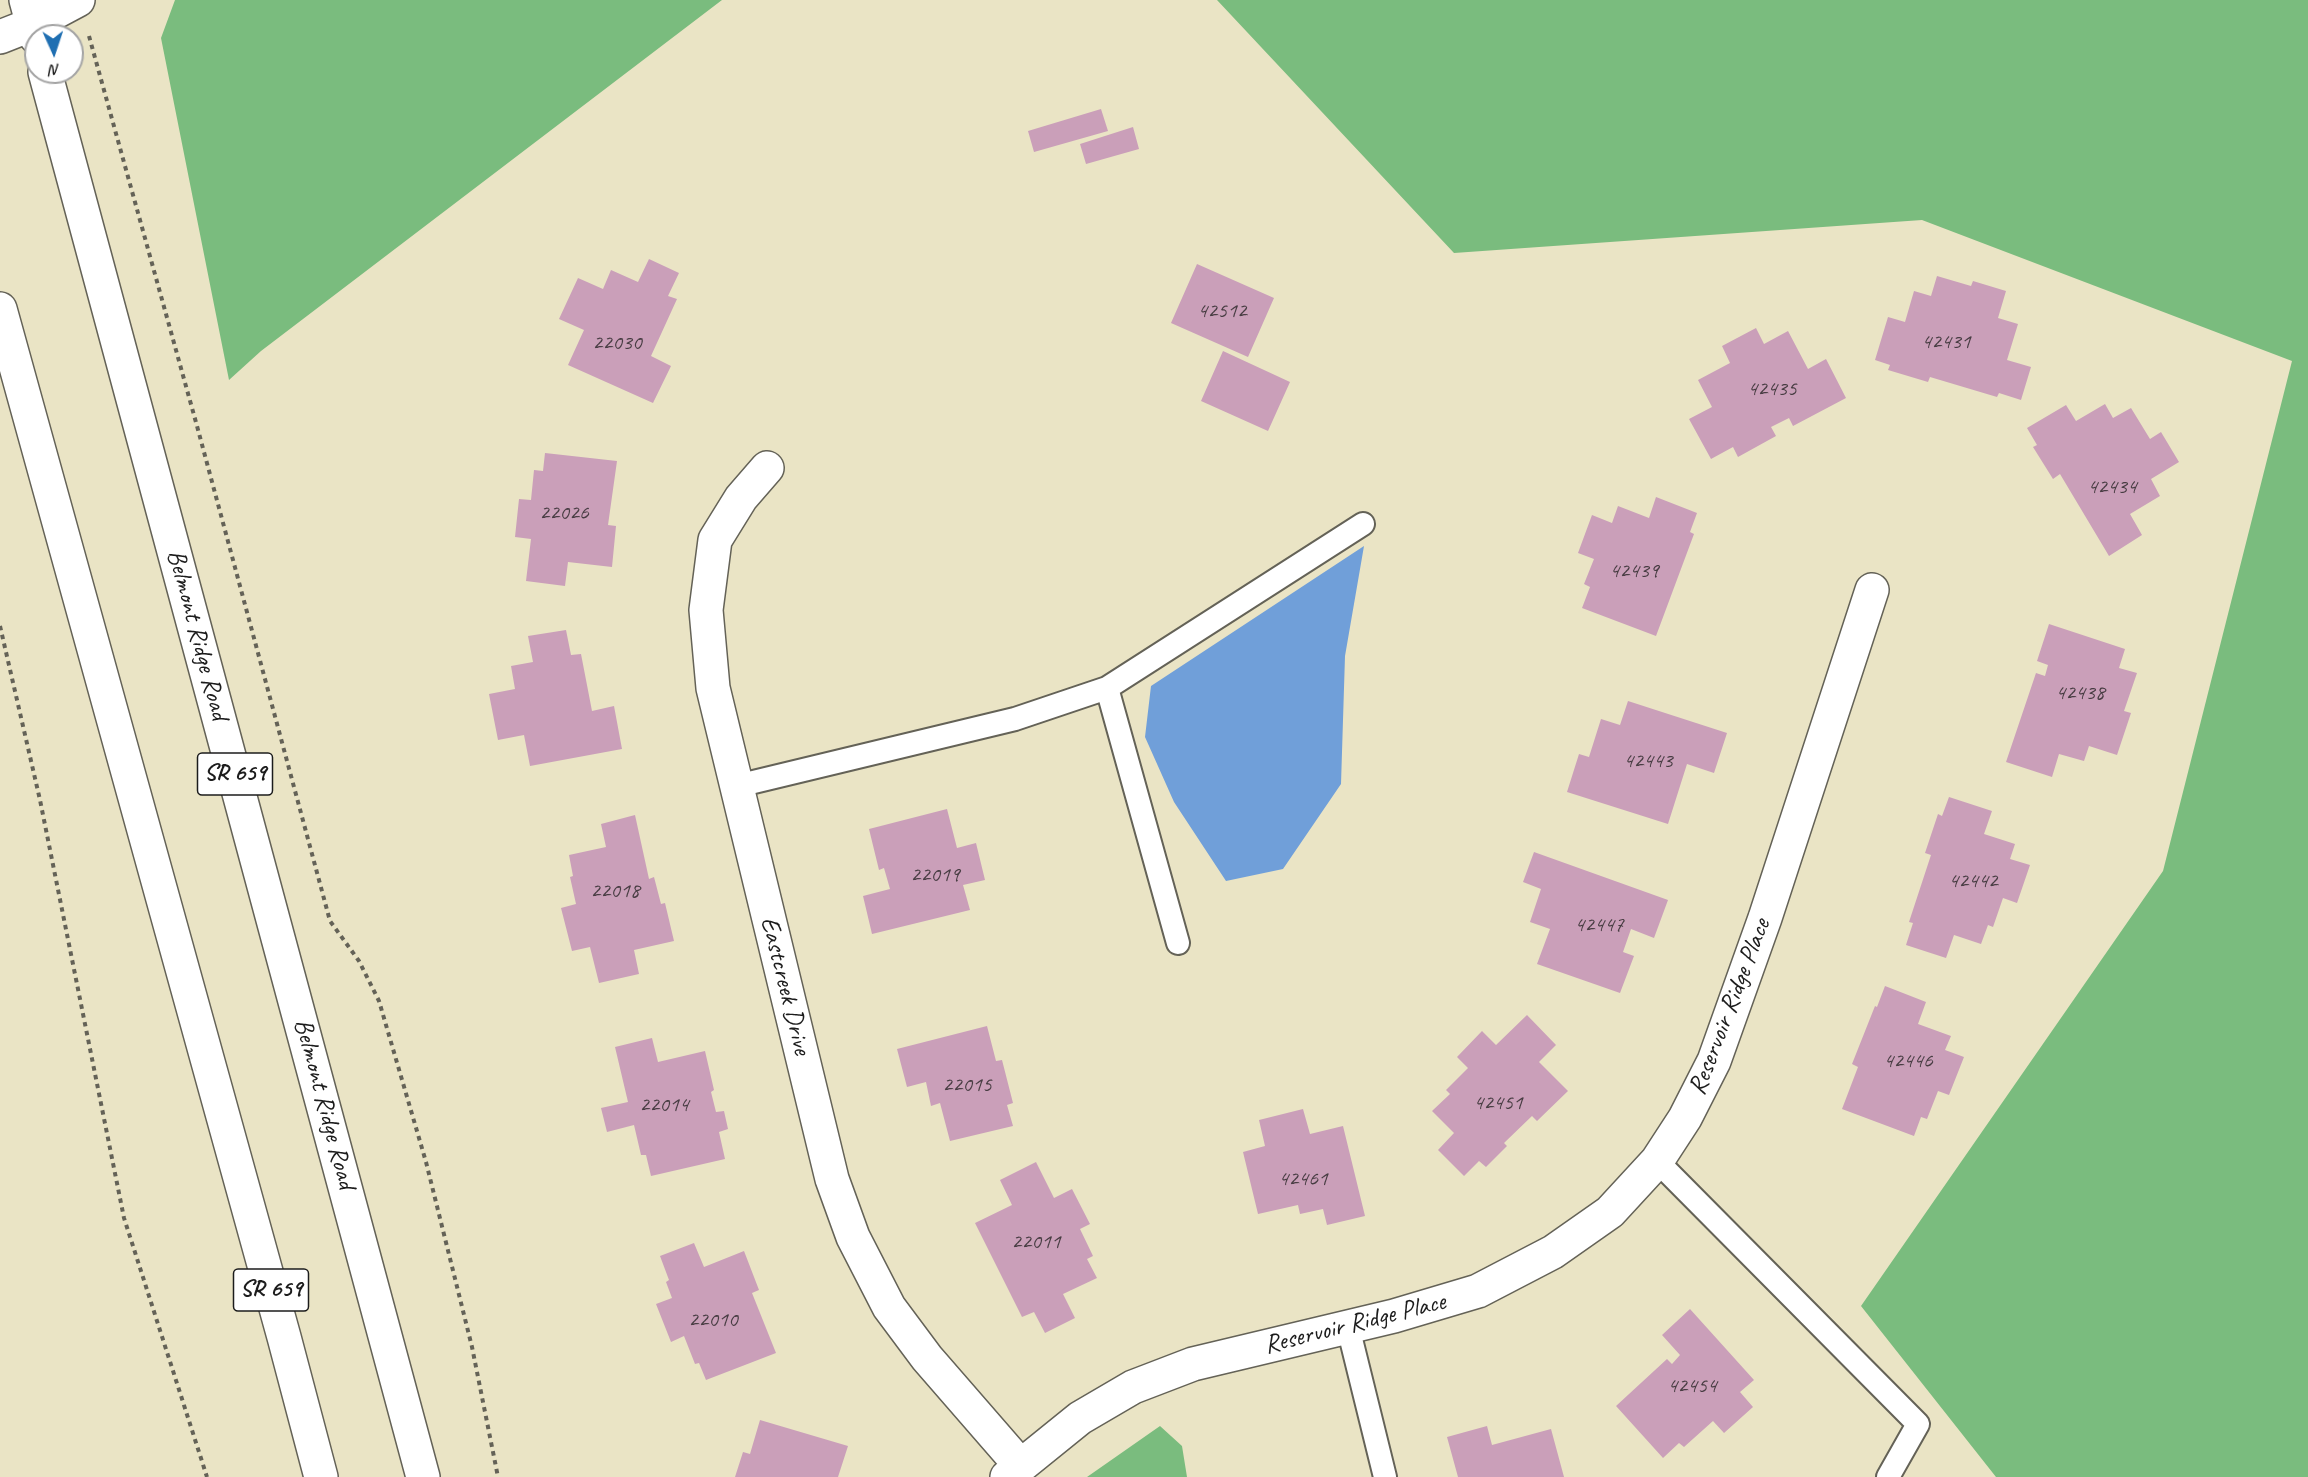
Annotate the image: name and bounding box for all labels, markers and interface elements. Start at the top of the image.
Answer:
north arrow [24,24,84,84]
text: N [49,60,60,80]
house number: 42512 [1197,298,1247,324]
house number: 42431 [1921,329,1971,355]
house number: 22030 [592,330,642,356]
house number: 42435 [1747,376,1797,402]
house number: 42434 [2087,474,2137,500]
house number: 22026 [539,500,589,526]
street label: Belmont Ridge Road [159,547,235,723]
house number: 42439 [1609,558,1659,584]
house number: 42438 [2055,680,2105,706]
house number: 42443 [1623,748,1673,774]
road number: SR 659 [198,753,272,795]
house number: 22019 [910,862,960,888]
house number: 42442 [1948,868,1998,894]
house number: 22018 [590,878,640,904]
house number: 42447 [1574,912,1624,938]
street label: Eastcreek Drive [753,914,817,1058]
street label: Reservoir Ridge Place [1682,915,1778,1099]
street label: Belmont Ridge Road [286,1016,362,1192]
house number: 42446 [1883,1048,1933,1074]
house number: 22015 [942,1072,992,1098]
house number: 42451 [1473,1090,1523,1116]
house number: 22014 [639,1092,689,1118]
house number: 42461 [1278,1166,1328,1192]
house number: 22011 [1011,1229,1061,1255]
road number: SR 659 [234,1269,308,1311]
street label: Reservoir Ridge Place [1261,1286,1449,1362]
house number: 22010 [688,1307,738,1333]
house number: 42454 [1667,1373,1717,1399]

